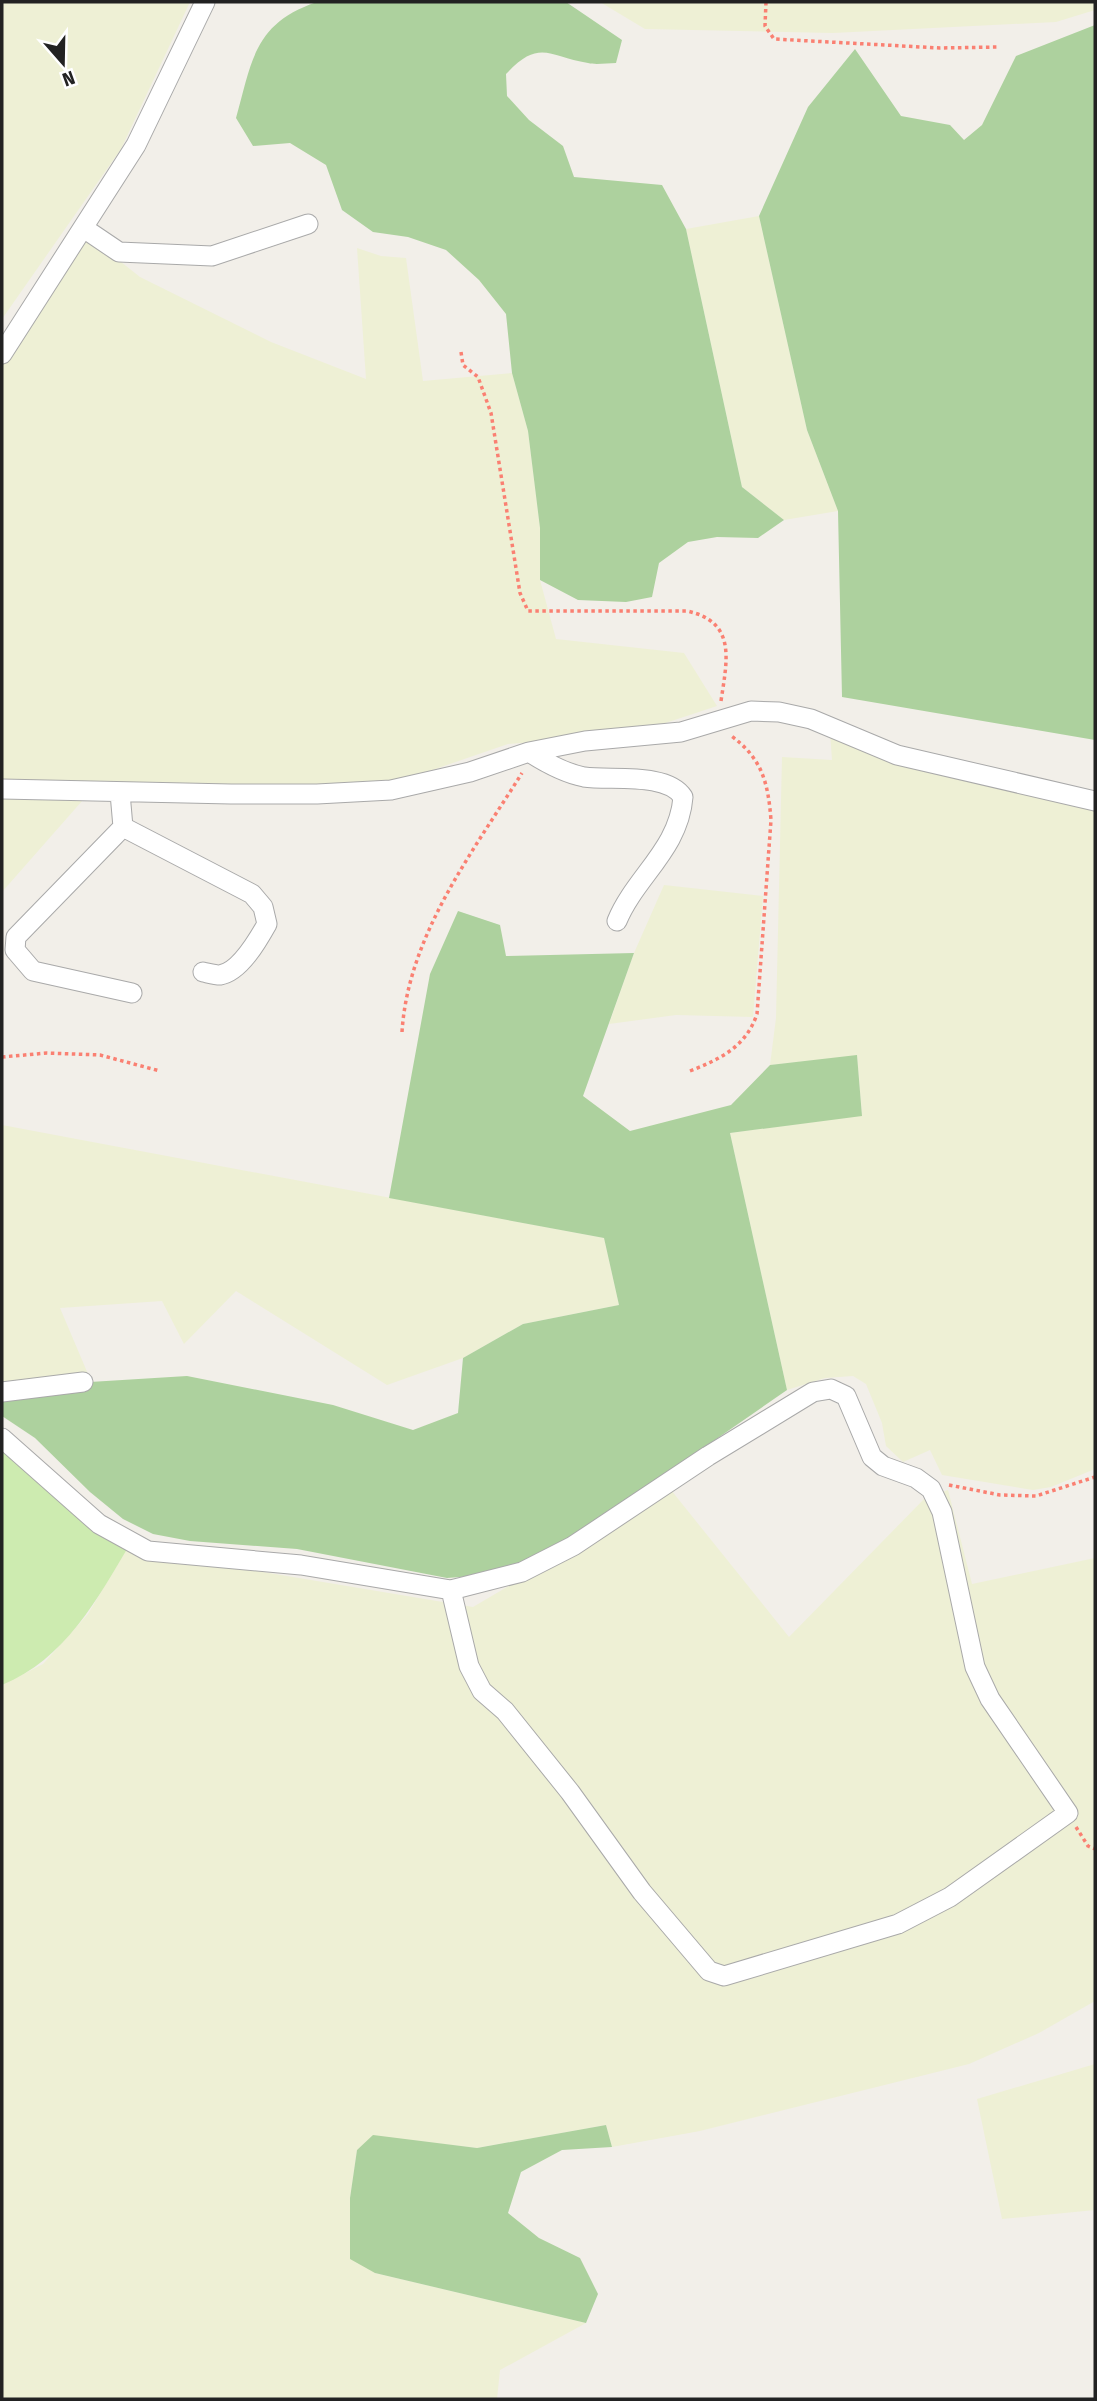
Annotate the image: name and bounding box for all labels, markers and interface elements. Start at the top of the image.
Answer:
north arrow [28,28,98,98]
text: N [59,66,78,91]

